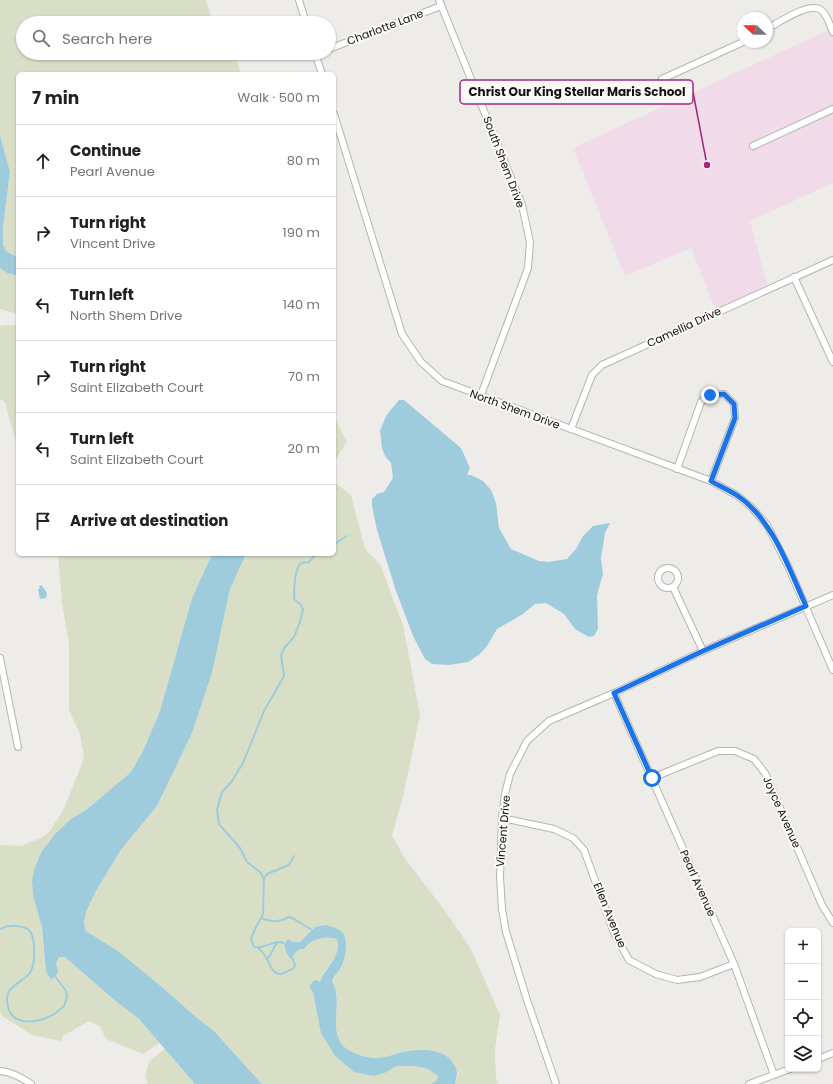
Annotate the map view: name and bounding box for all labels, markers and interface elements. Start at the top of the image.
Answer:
street label: Charlotte Lane [344,5,426,49]
north arrow [737,12,773,48]
search box [16,16,336,60]
icon: search [30,27,52,49]
text: Search here [62,28,152,49]
callout: Christ Our King Stellar Maris School [460,80,693,104]
text: Christ Our King Stellar Maris School [468,83,686,100]
text: 7 min [32,86,79,110]
text: Walk · 500 m [238,88,320,107]
street label: South Shem Drive [479,114,529,210]
text: Continue [70,140,141,161]
icon: ahead [32,150,54,172]
text: 80 m [287,151,320,170]
text: Pearl Avenue [70,162,155,181]
text: Turn right [70,212,146,233]
icon: right [32,222,54,244]
text: 190 m [283,223,320,242]
text: Vincent Drive [70,234,155,253]
text: Turn left [70,284,134,305]
icon: left [32,294,54,316]
text: 140 m [283,295,320,314]
street label: Camellia Drive [644,303,724,351]
text: North Shem Drive [70,306,182,325]
text: Turn right [70,356,146,377]
icon: right [32,366,54,388]
text: 70 m [288,367,320,386]
text: Saint Elizabeth Court [70,378,204,397]
street label: North Shem Drive [468,385,563,433]
route end [701,386,719,404]
text: Turn left [70,428,134,449]
icon: left [32,438,54,460]
text: 20 m [287,439,320,458]
text: Saint Elizabeth Court [70,450,204,469]
icon: arrive [32,510,54,532]
text: Arrive at destination [70,510,228,531]
route start [643,769,661,787]
street label: Joyce Avenue [759,774,805,850]
street label: Vincent Drive [492,794,514,868]
street label: Pearl Avenue [676,847,720,919]
street label: Ellen Avenue [590,880,630,950]
map controls [785,928,821,1072]
button: + [785,928,821,964]
button: − [785,964,821,1000]
button: locate [785,1000,821,1036]
button: layers [785,1036,821,1072]

